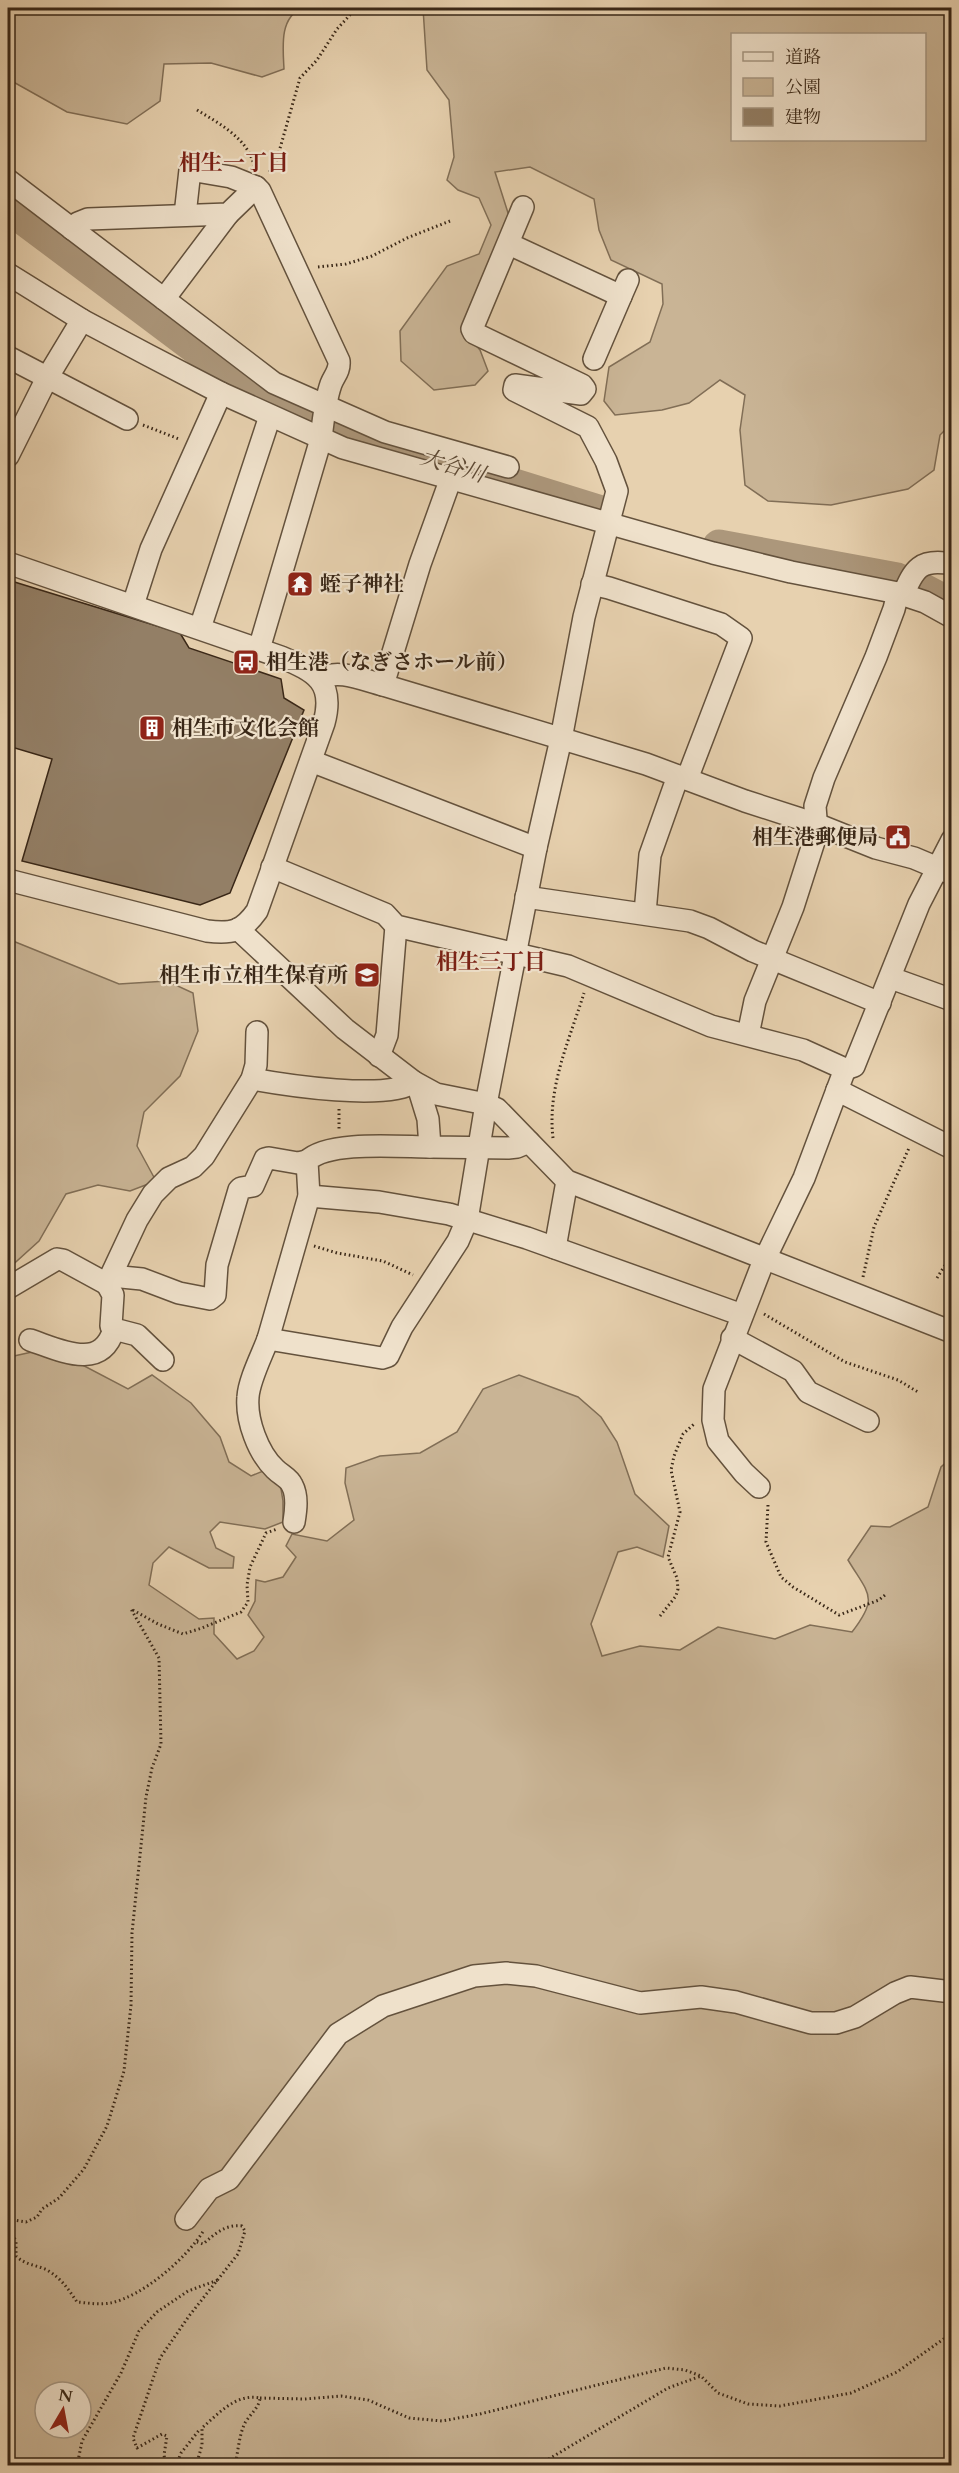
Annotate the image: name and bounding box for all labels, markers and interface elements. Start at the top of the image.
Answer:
legend [731,33,926,141]
text: 道路 [785,45,821,70]
text: 公園 [785,75,821,100]
text: 建物 [785,105,821,130]
district label: 相生一丁目 [179,148,289,178]
water label: 大谷川 [417,442,491,491]
temple icon: 蛭子神社 [285,569,315,599]
place label: 蛭子神社 [320,570,404,599]
bus stop icon: 相生港（なぎさホール前） [231,647,261,677]
place label: 相生港（なぎさホール前） [266,648,518,677]
building icon: 相生市文化会館 [137,713,167,743]
place label: 相生市文化会館 [172,714,319,743]
public building icon: 相生港郵便局 [883,822,913,852]
place label: 相生港郵便局 [752,823,878,852]
district label: 相生三丁目 [436,947,546,977]
school or university icon: 相生市立相生保育所 [352,960,382,990]
place label: 相生市立相生保育所 [159,961,348,990]
north arrow [33,2380,93,2440]
text: N [57,2384,74,2408]

